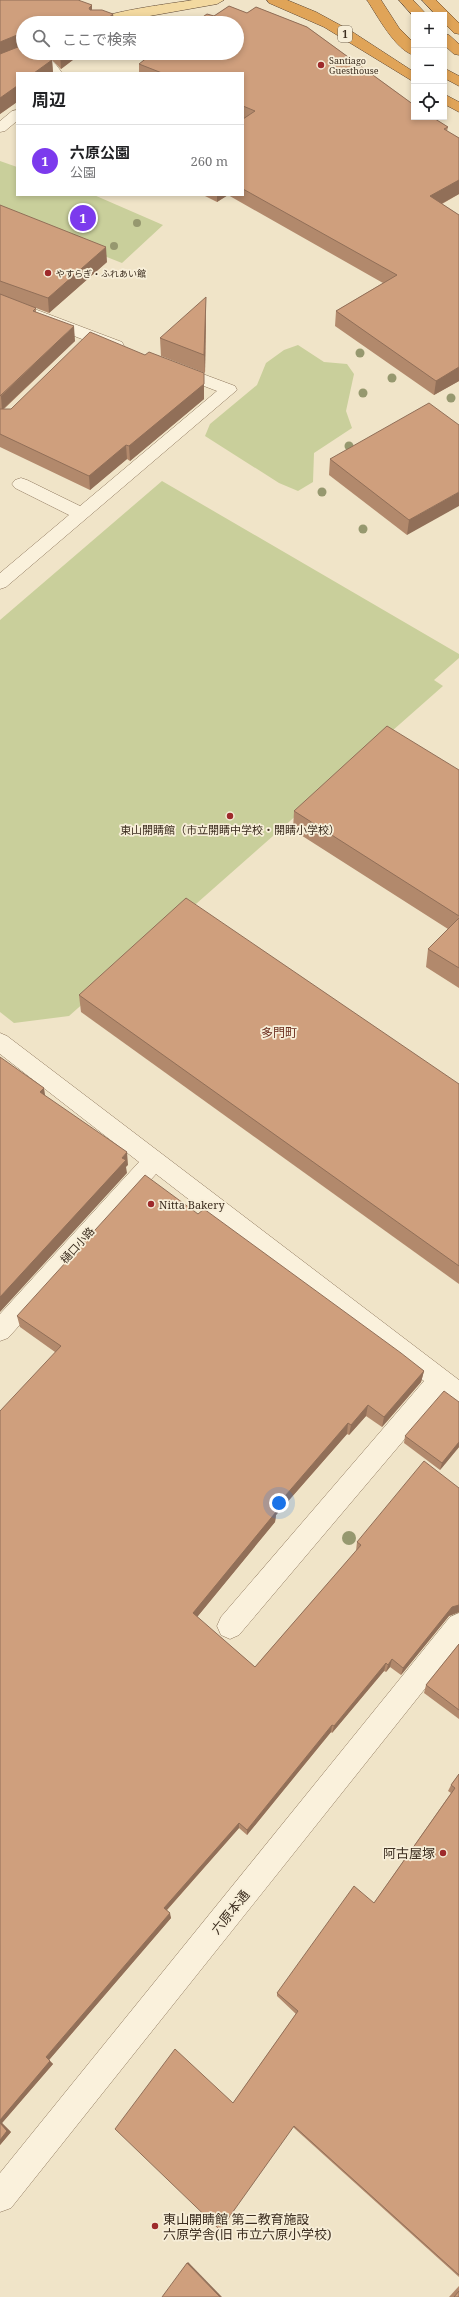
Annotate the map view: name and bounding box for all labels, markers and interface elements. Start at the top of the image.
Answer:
map controls [411,12,447,120]
button: + [411,12,447,48]
search box [16,16,244,60]
road number: 1 [338,26,352,42]
icon: search [30,27,52,49]
text: ここで検索 [62,29,137,49]
button: − [411,48,447,84]
place label: Santiago Guesthouse [329,54,379,77]
marker: Santiago Guesthouse [316,60,326,70]
button: locate [411,84,447,120]
text: 周辺 [32,88,66,111]
text: 六原公園 [70,142,130,162]
text: 1 [41,152,49,170]
text: 260 m [191,152,228,170]
text: 公園 [70,163,96,181]
pin: 1 [70,203,96,233]
place label: やすらぎ・ふれあい館 [56,267,146,280]
marker: やすらぎ・ふれあい館 [43,268,53,278]
marker: 東山開睛館（市立開睛中学校・開睛小学校） [225,811,235,821]
place label: 東山開睛館（市立開睛中学校・開睛小学校） [120,822,340,837]
district label: 多門町 [261,1024,297,1041]
place label: Nitta Bakery [159,1197,225,1212]
marker: Nitta Bakery [146,1199,156,1209]
street label: 樋口小路 [57,1224,97,1266]
your location [269,1493,289,1513]
place label: 阿古屋塚 [383,1844,435,1862]
marker: 阿古屋塚 [438,1848,448,1858]
street label: 六原本通 [207,1886,253,1938]
place label: 東山開睛館 第二教育施設 六原学舎(旧 市立六原小学校) [163,2210,331,2243]
marker: 東山開睛館 第二教育施設 六原学舎(旧 市立六原小学校) [150,2221,160,2231]

